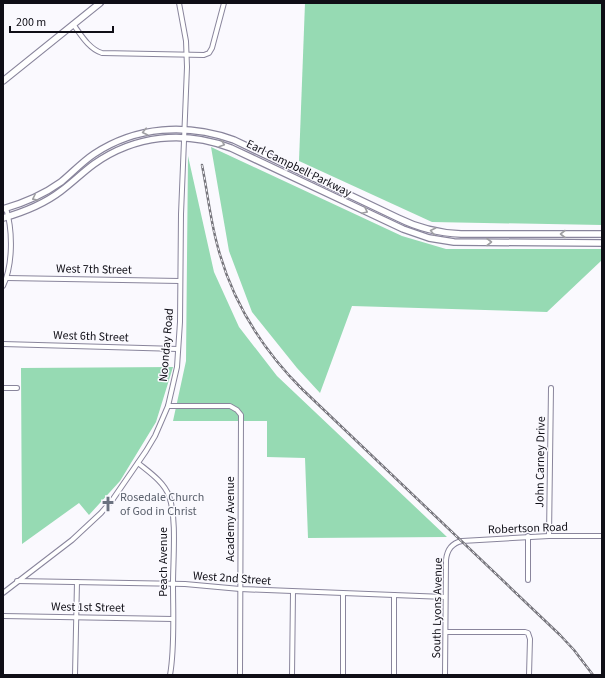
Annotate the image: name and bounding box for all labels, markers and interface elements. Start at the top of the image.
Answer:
scale bar [10,8,113,34]
text: 200 m [16,14,46,31]
one-way arrow [142,128,149,136]
street label: Earl Campbell Parkway [243,136,355,202]
one-way arrow [218,140,225,148]
one-way arrow [31,193,39,201]
one-way arrow [361,206,368,214]
one-way arrow [430,227,436,235]
one-way arrow [560,230,566,238]
one-way arrow [486,238,492,246]
street label: West 7th Street [56,260,132,279]
street label: Noonday Road [155,308,178,383]
street label: West 6th Street [53,327,129,346]
street label: John Carney Drive [531,416,550,508]
street label: Academy Avenue [222,476,239,562]
place label: Rosedale Church of God in Christ [120,489,204,520]
church icon: Rosedale Church of God in Christ [99,495,117,513]
street label: Robertson Road [488,519,568,538]
street label: Peach Avenue [155,527,172,597]
street label: South Lyons Avenue [428,557,447,659]
street label: West 2nd Street [192,567,272,590]
street label: West 1st Street [51,598,125,617]

